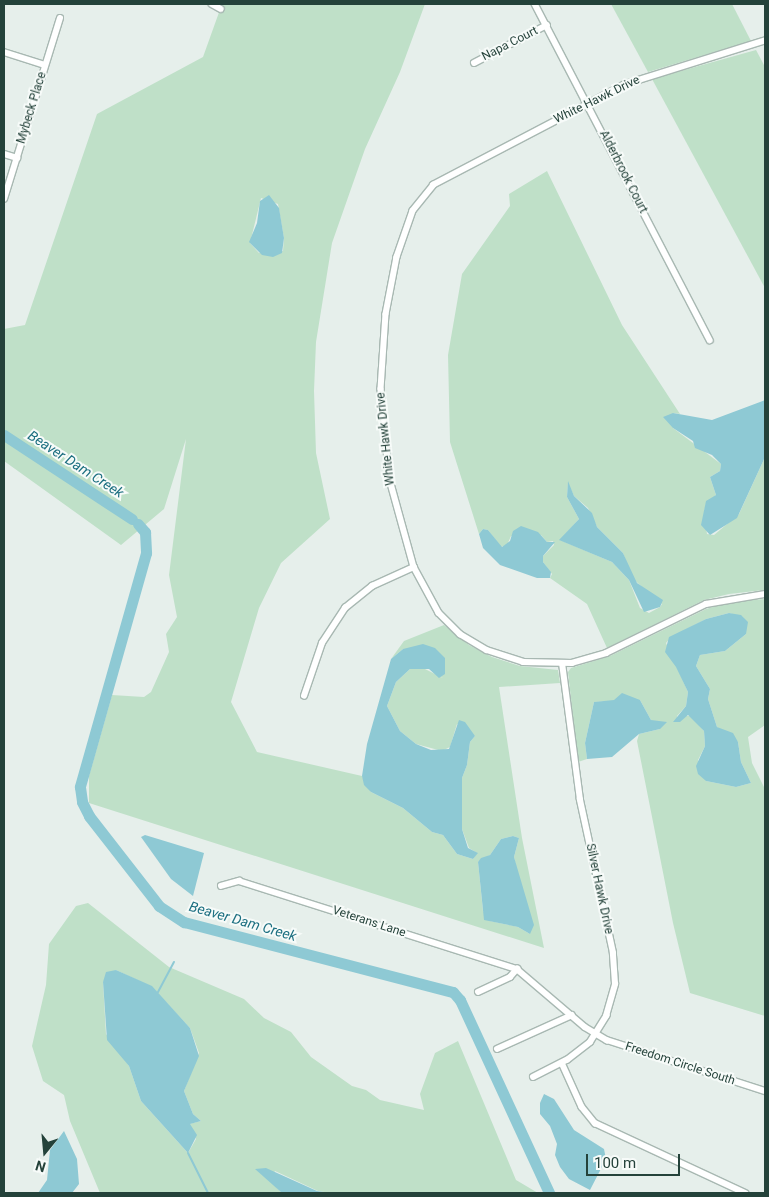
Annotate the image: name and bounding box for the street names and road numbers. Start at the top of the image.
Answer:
street label: Napa Court [480,24,540,64]
street label: Mybeck Place [14,70,50,146]
street label: White Hawk Drive [552,73,642,127]
street label: Alderbrook Court [596,128,650,216]
street label: White Hawk Drive [374,392,398,486]
street label: Silver Hawk Drive [582,842,616,936]
street label: Veterans Lane [331,903,407,941]
street label: Freedom Circle South [623,1039,737,1089]

